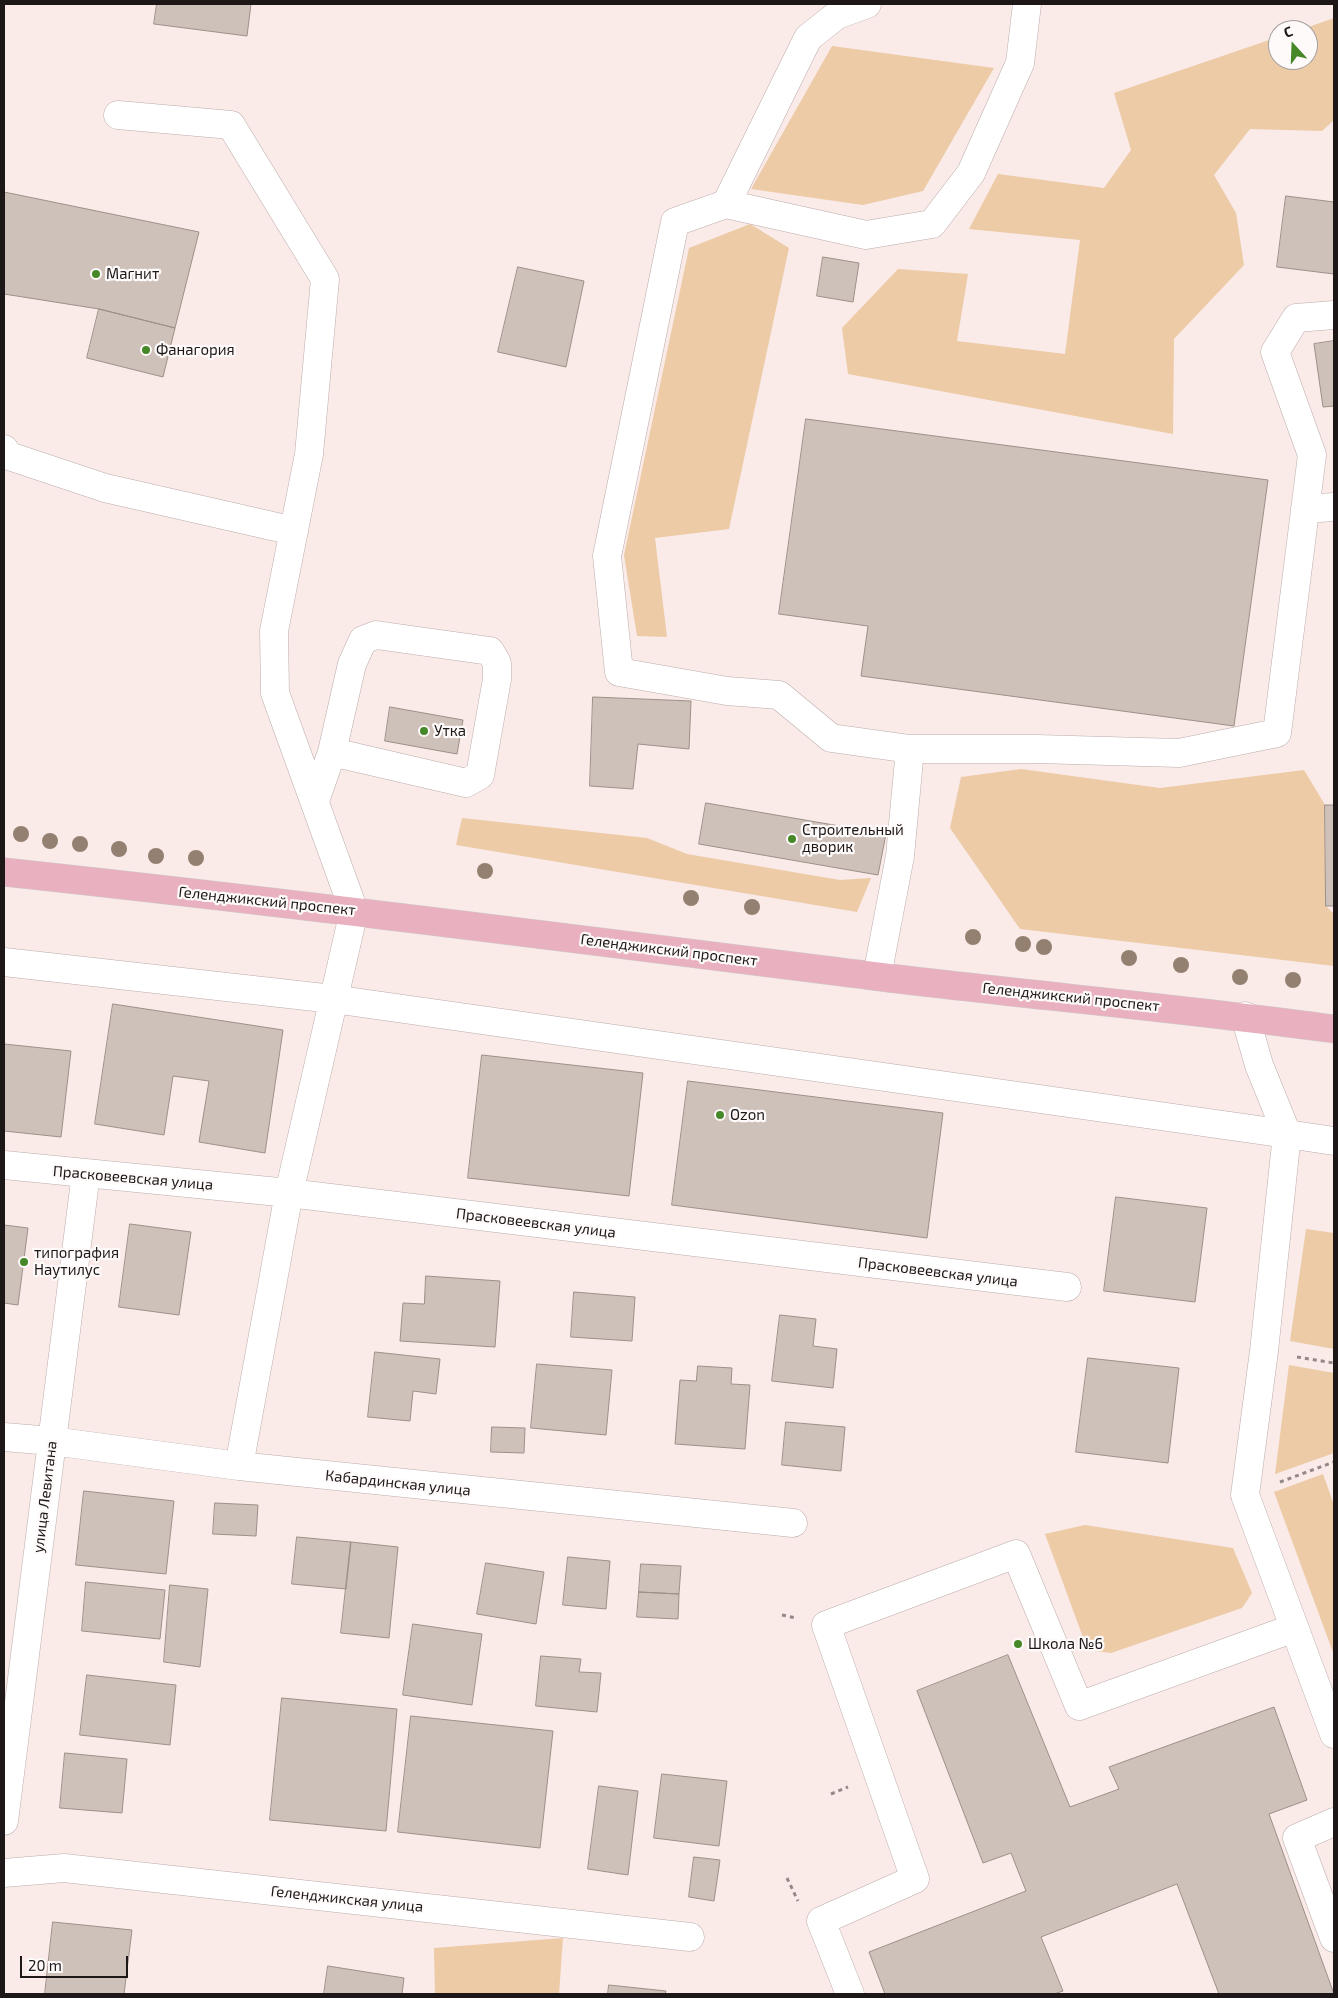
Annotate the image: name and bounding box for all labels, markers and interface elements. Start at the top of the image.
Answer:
north arrow [1268,20,1318,70]
text: С [1281,22,1295,41]
place label: Магнит [106,265,159,283]
marker: Магнит [90,268,102,280]
place label: Фанагория [156,341,235,359]
marker: Фанагория [140,344,152,356]
place label: Утка [434,722,466,740]
marker: Утка [418,725,430,737]
place label: Строительный дворик [802,821,904,856]
marker: Строительный дворик [786,833,798,845]
street label: Геленджикский проспект [178,883,356,919]
street label: Геленджикский проспект [580,930,758,970]
street label: Геленджикский проспект [982,979,1160,1015]
place label: Ozon [730,1106,765,1124]
marker: Ozon [714,1109,726,1121]
street label: Прасковеевская улица [52,1162,214,1194]
street label: Прасковеевская улица [455,1204,617,1242]
place label: типография Наутилус [34,1244,119,1279]
street label: Прасковеевская улица [857,1253,1019,1291]
marker: типография Наутилус [18,1256,30,1268]
street label: улица Левитана [29,1440,61,1554]
street label: Кабардинская улица [324,1466,472,1500]
place label: Школа №6 [1028,1635,1103,1653]
marker: Школа №6 [1012,1638,1024,1650]
street label: Геленджикская улица [270,1882,424,1916]
scale bar [22,1946,130,1978]
text: 20 m [28,1956,62,1974]

